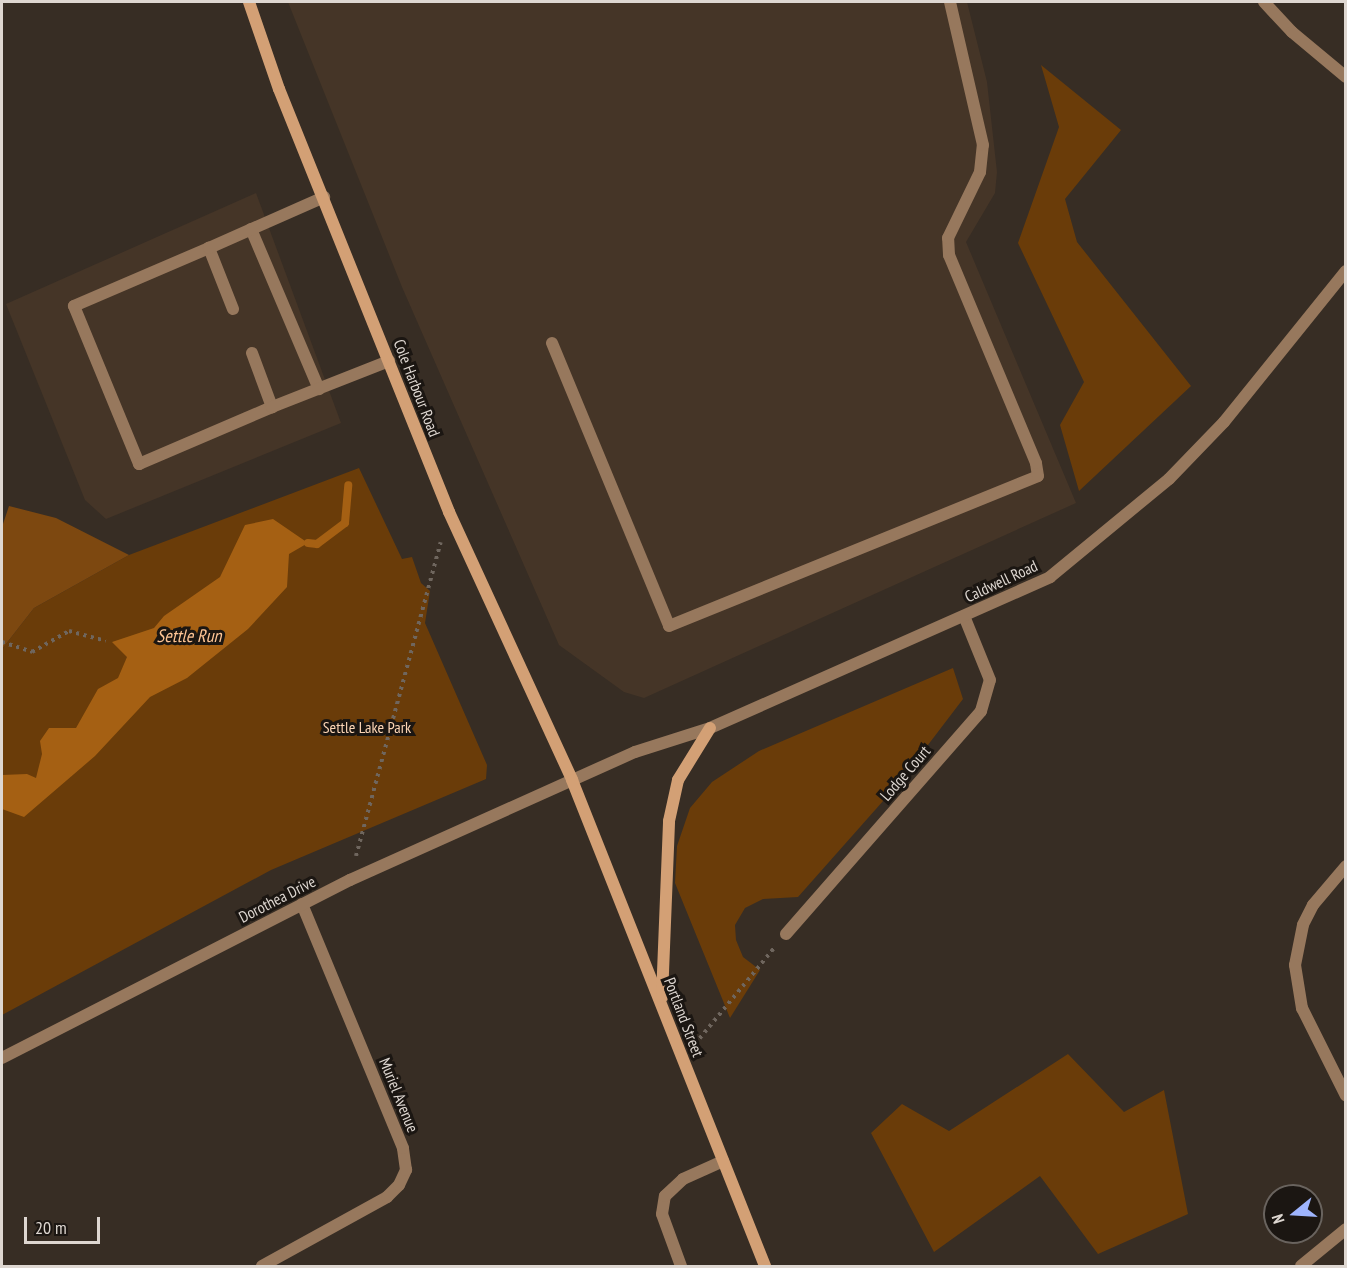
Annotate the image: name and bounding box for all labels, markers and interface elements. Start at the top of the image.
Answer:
street label: Cole Harbour Road [390,337,444,439]
street label: Caldwell Road [961,556,1041,606]
water label: Settle Run [157,625,221,647]
park label: Settle Lake Park [323,717,411,737]
street label: Lodge Court [876,742,934,804]
street label: Dorothea Drive [235,871,319,927]
street label: Portland Street [660,975,708,1059]
street label: Muriel Avenue [375,1055,423,1135]
north arrow [1263,1184,1323,1244]
scale bar [27,1205,104,1243]
text: N [1267,1212,1289,1226]
text: 20 m [35,1216,67,1239]

